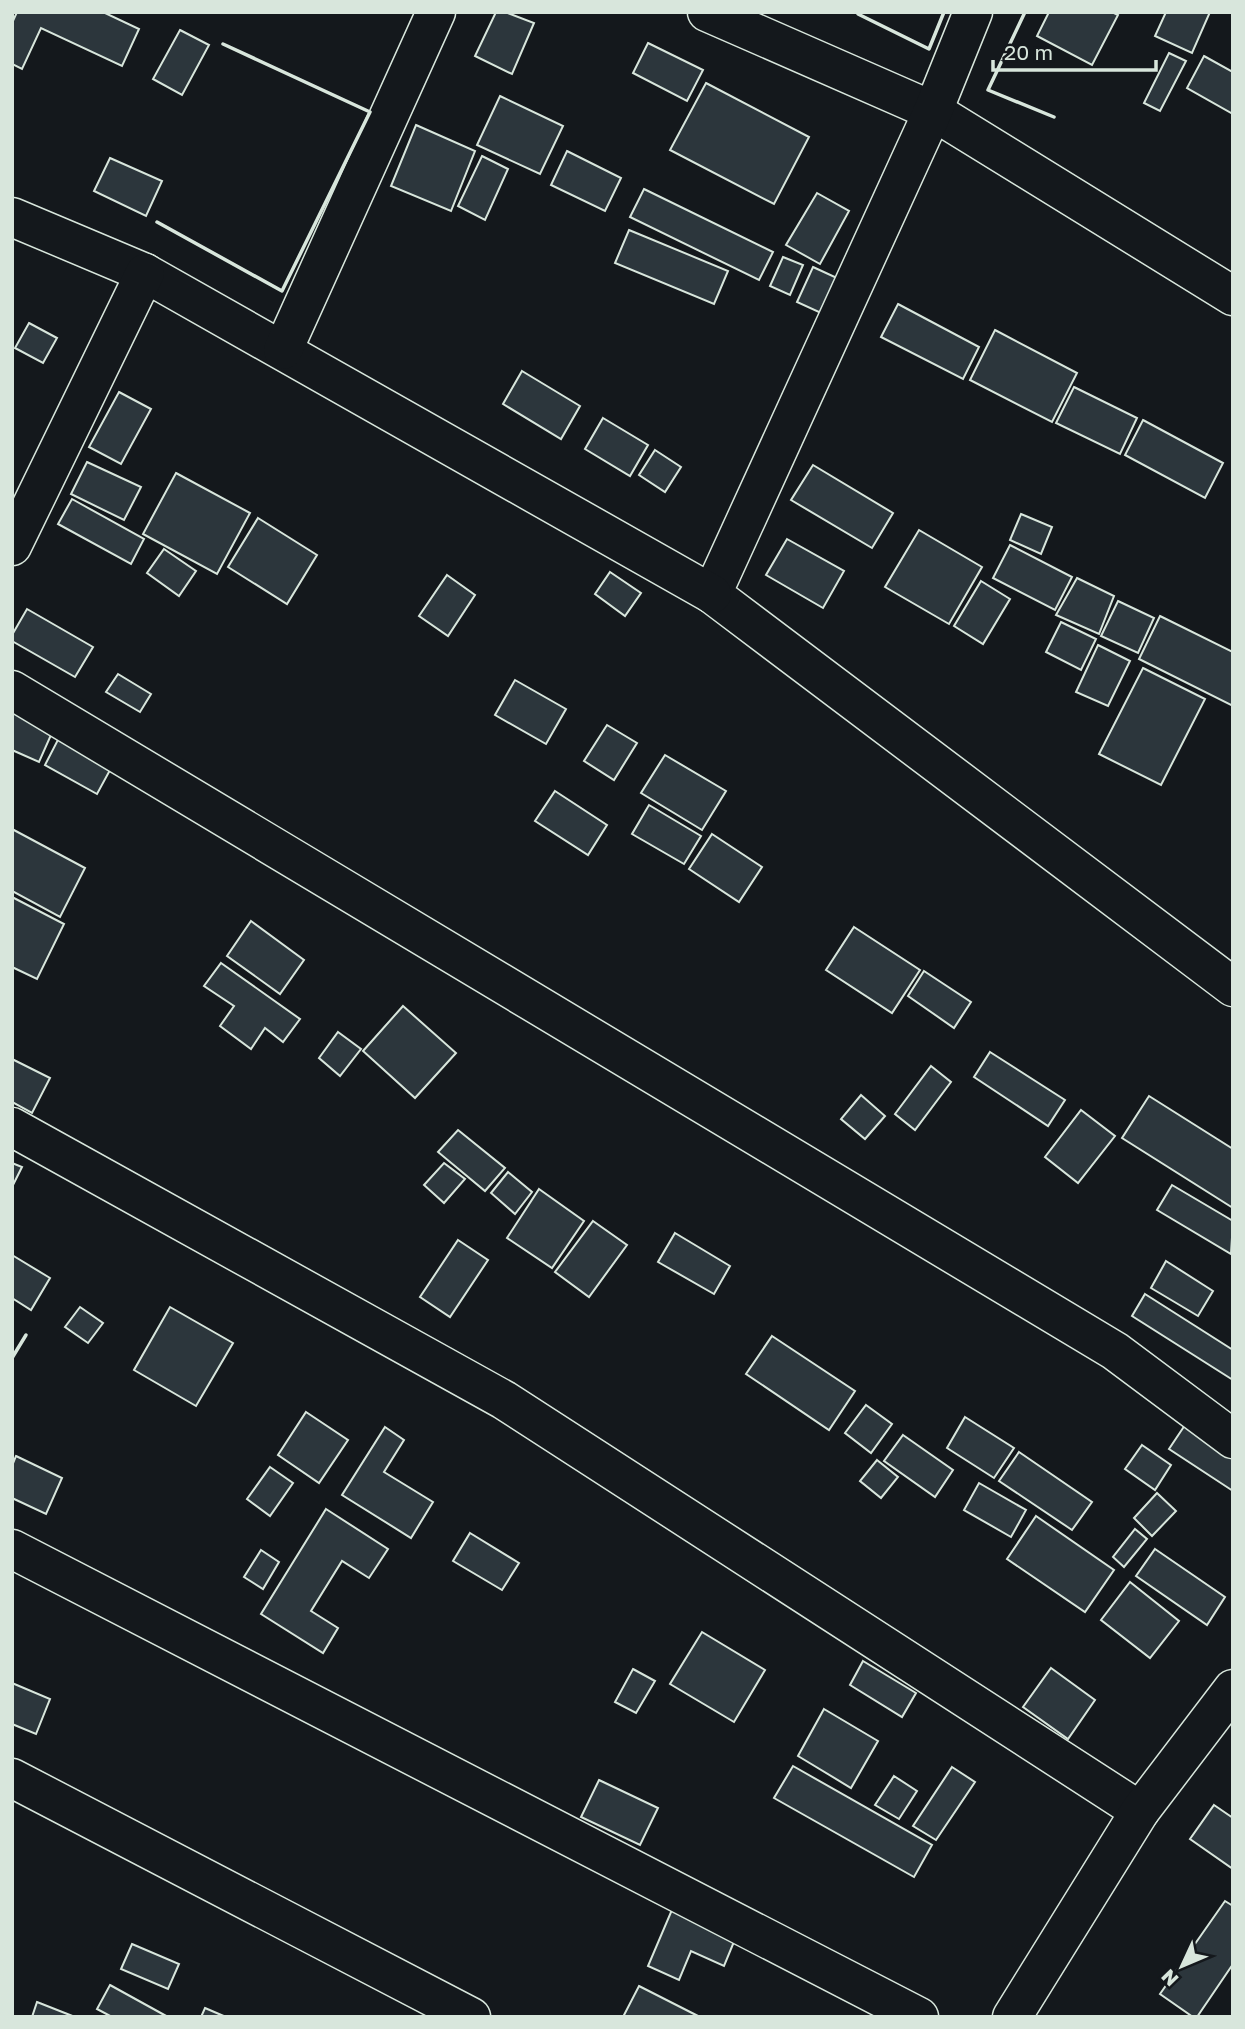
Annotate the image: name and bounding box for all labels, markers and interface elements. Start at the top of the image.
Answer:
scale bar [993,28,1156,72]
text: 20 m [1004,39,1053,65]
north arrow [1147,1931,1217,2001]
text: N [1156,1965,1183,1991]

